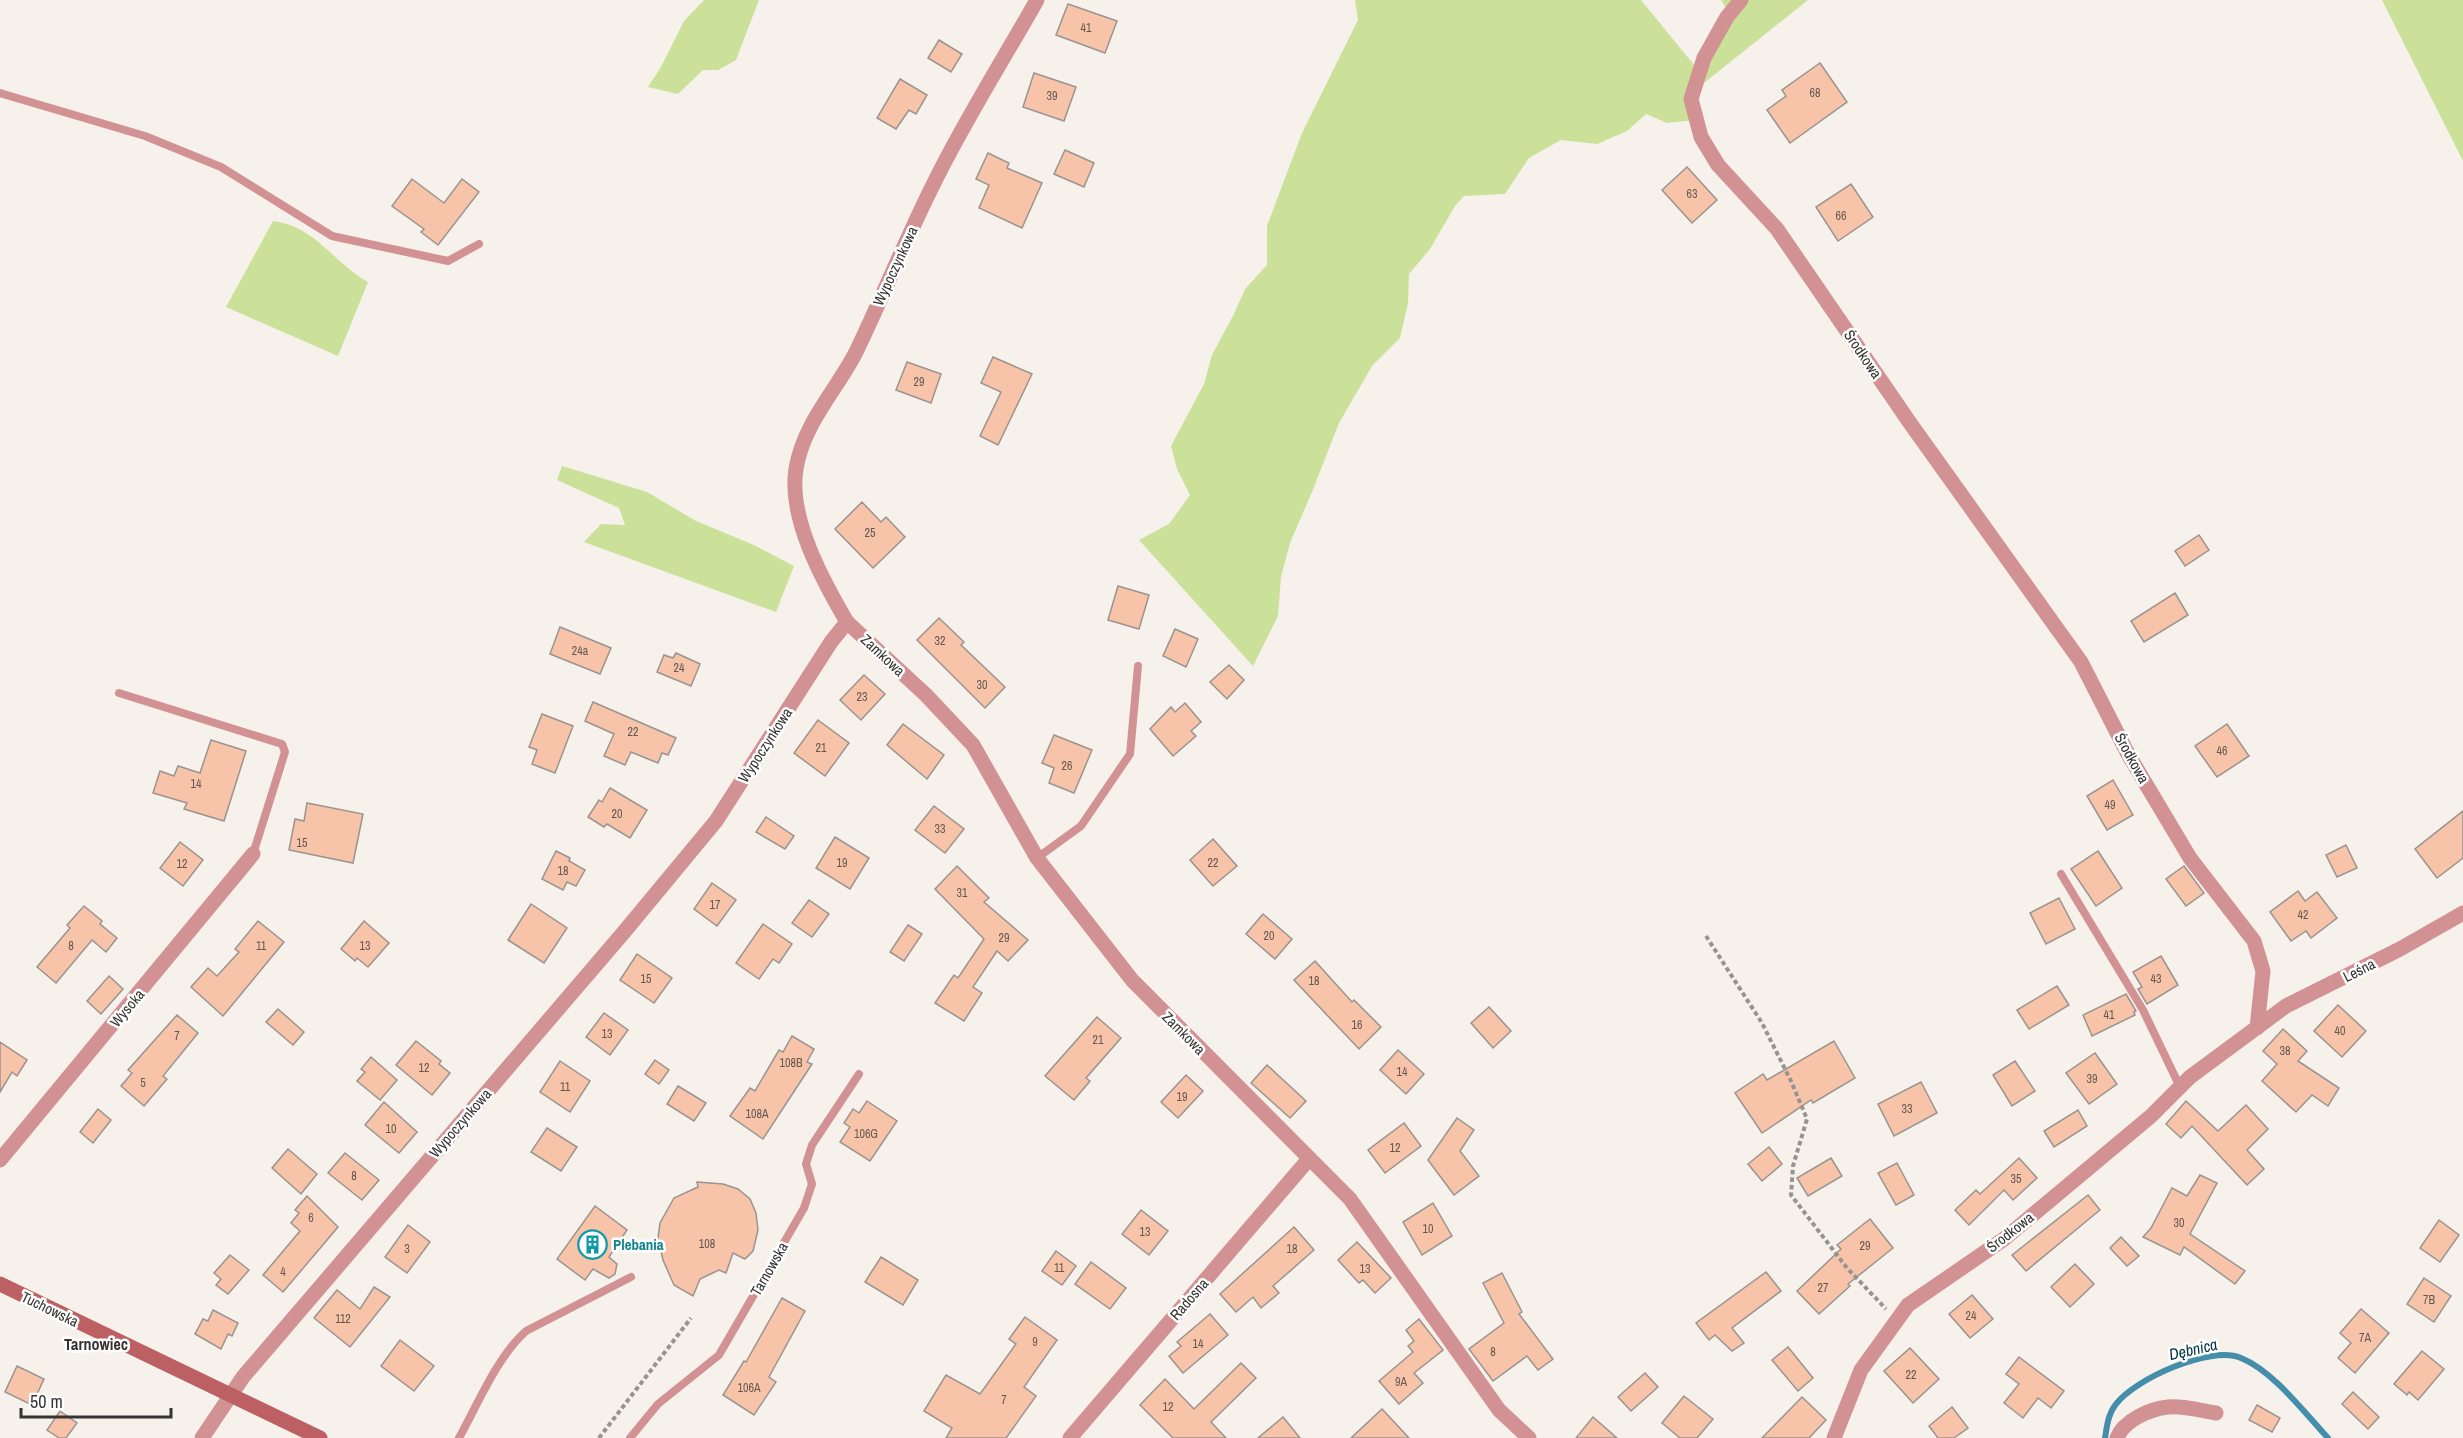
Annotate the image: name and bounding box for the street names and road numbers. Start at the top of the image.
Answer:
street label: Wypoczynkowa [867,223,923,309]
street label: Środkowa [1839,325,1887,383]
street label: Zamkowa [856,629,910,681]
street label: Wypoczynkowa [733,703,797,787]
street label: Środkowa [2110,729,2155,787]
street label: Leśna [2339,953,2379,987]
street label: Wysoka [105,984,149,1031]
street label: Zamkowa [1158,1007,1210,1059]
street label: Wypoczynkowa [424,1084,496,1162]
street label: Środkowa [1982,1207,2038,1257]
street label: Tarnowska [745,1238,793,1300]
street label: Radosna [1165,1273,1213,1324]
street label: Tuchowska [18,1286,82,1332]

